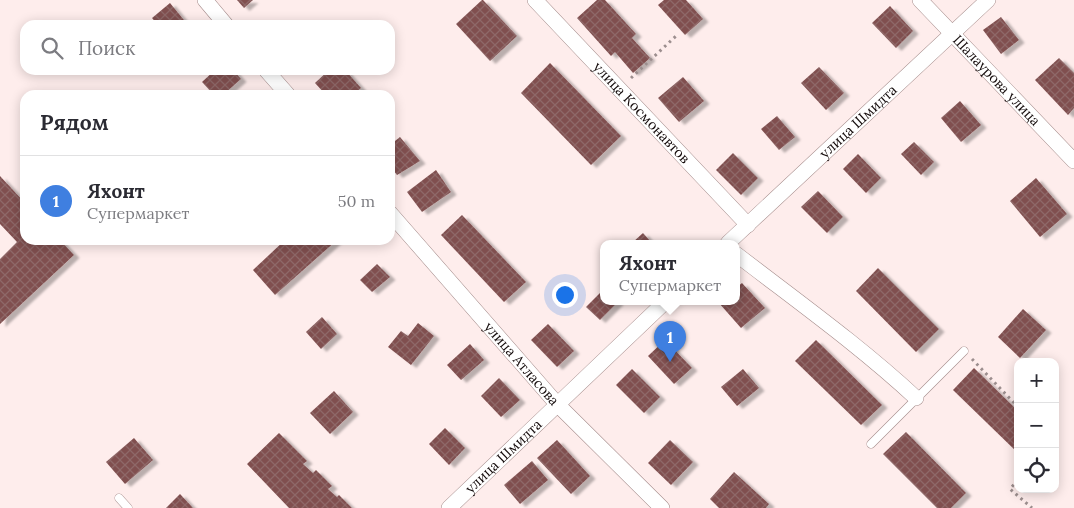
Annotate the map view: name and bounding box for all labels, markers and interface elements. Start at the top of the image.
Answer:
search box [20,20,395,75]
street label: Шалаурова улица [949,31,1044,129]
icon: search [38,34,66,62]
text: Поиск [78,36,135,60]
street label: улица Космонавтов [589,58,694,167]
street label: улица Шмидта [815,81,901,162]
text: Рядом [40,109,109,136]
text: Яхонт [87,179,145,203]
text: 1 [53,191,59,211]
text: 50 m [338,191,375,211]
text: Супермаркет [87,203,189,223]
popup [600,240,740,305]
text: Яхонт [619,251,677,275]
text: Супермаркет [619,275,721,295]
your location [552,282,578,308]
street label: улица Атласова [480,318,563,409]
pin: 1 [654,321,686,362]
map controls [1014,358,1059,493]
button: + [1014,358,1059,403]
button: − [1014,403,1059,448]
street label: улица Шмидта [461,415,546,497]
button: locate [1014,448,1059,493]

